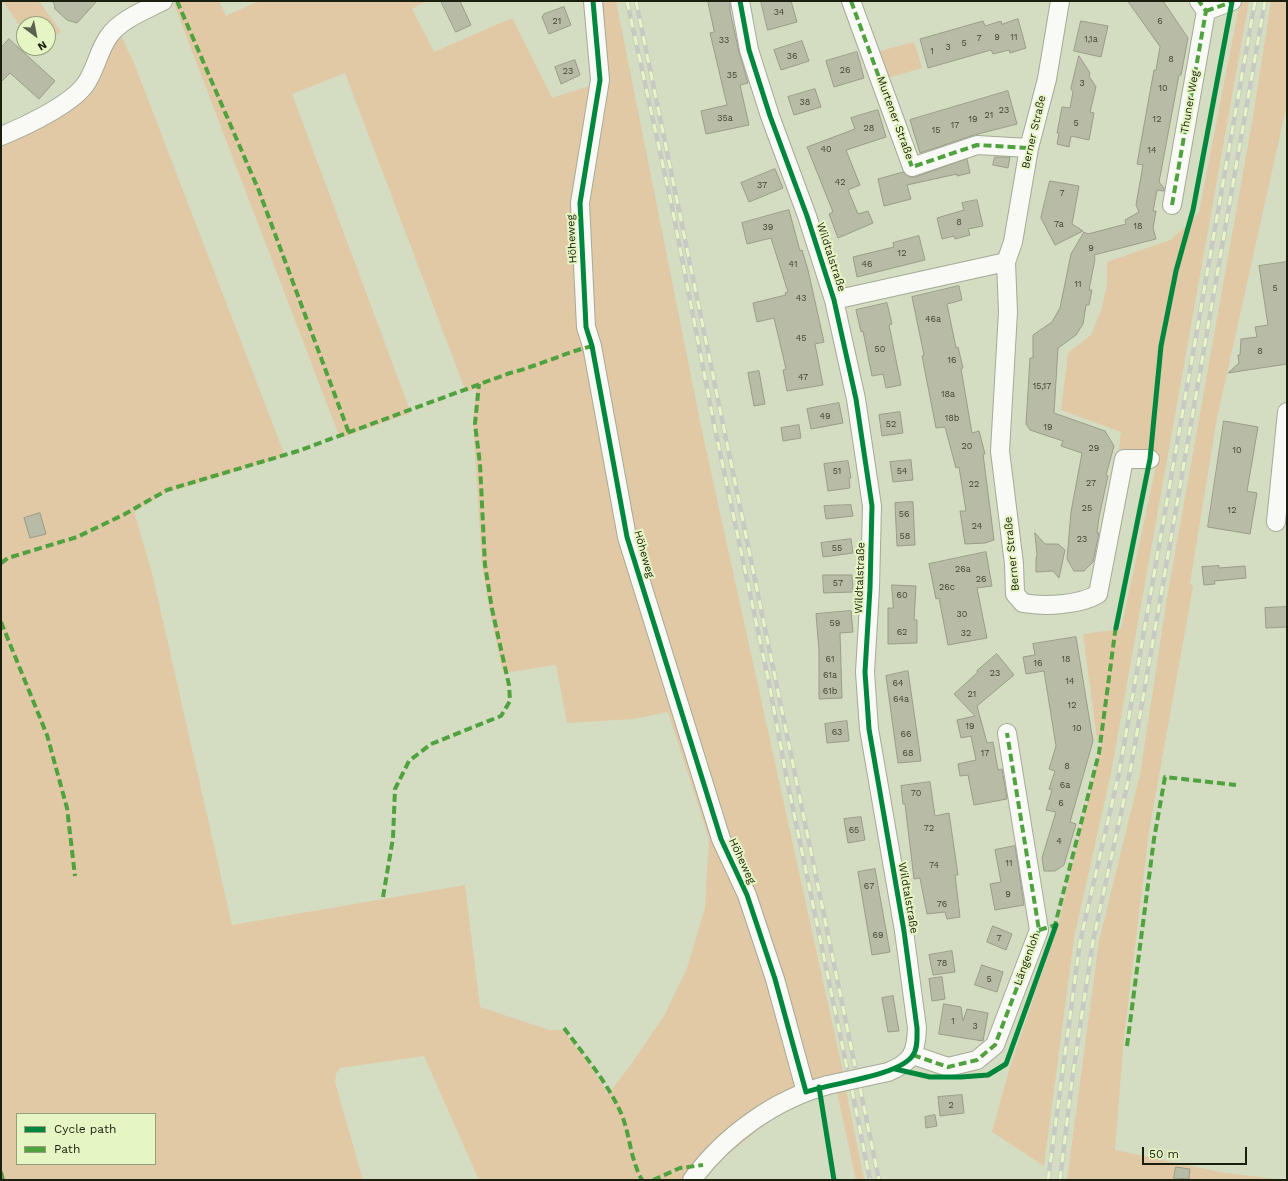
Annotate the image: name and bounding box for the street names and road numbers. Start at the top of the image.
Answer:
street label: Thuner Weg [1178,69,1202,135]
street label: Murtener Straße [874,74,916,162]
street label: Berner Straße [1019,94,1049,170]
street label: Höheweg [564,214,580,264]
street label: Wildtalstraße [814,221,848,293]
street label: Berner Straße [1002,516,1022,592]
street label: Höheweg [631,529,657,579]
street label: Wildtalstraße [852,542,868,614]
street label: Höheweg [726,836,758,886]
street label: Wildtalstraße [895,861,921,935]
street label: Längenloh [1011,931,1043,987]

